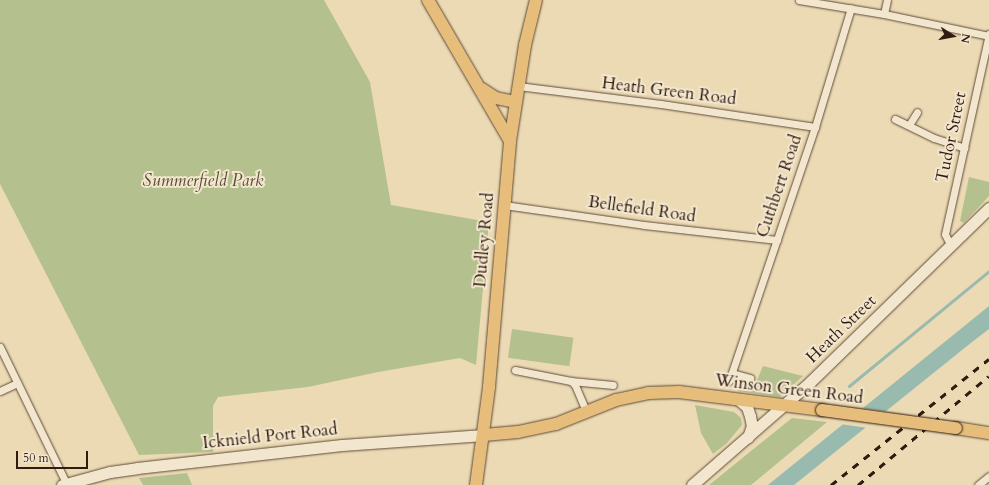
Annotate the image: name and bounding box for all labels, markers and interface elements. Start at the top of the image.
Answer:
north arrow [933,16,973,56]
text: N [957,32,974,44]
street label: Heath Green Road [601,73,737,109]
street label: Tudor Street [931,90,971,184]
street label: Cuthbert Road [752,132,806,240]
park label: Summerfield Park [143,171,263,191]
street label: Bellefield Road [587,191,697,227]
street label: Dudley Road [470,192,498,288]
street label: Heath Street [802,291,880,367]
street label: Winson Green Road [714,370,864,408]
street label: Icknield Port Road [202,419,338,453]
scale bar [18,443,90,469]
text: 50 m [23,450,49,466]

